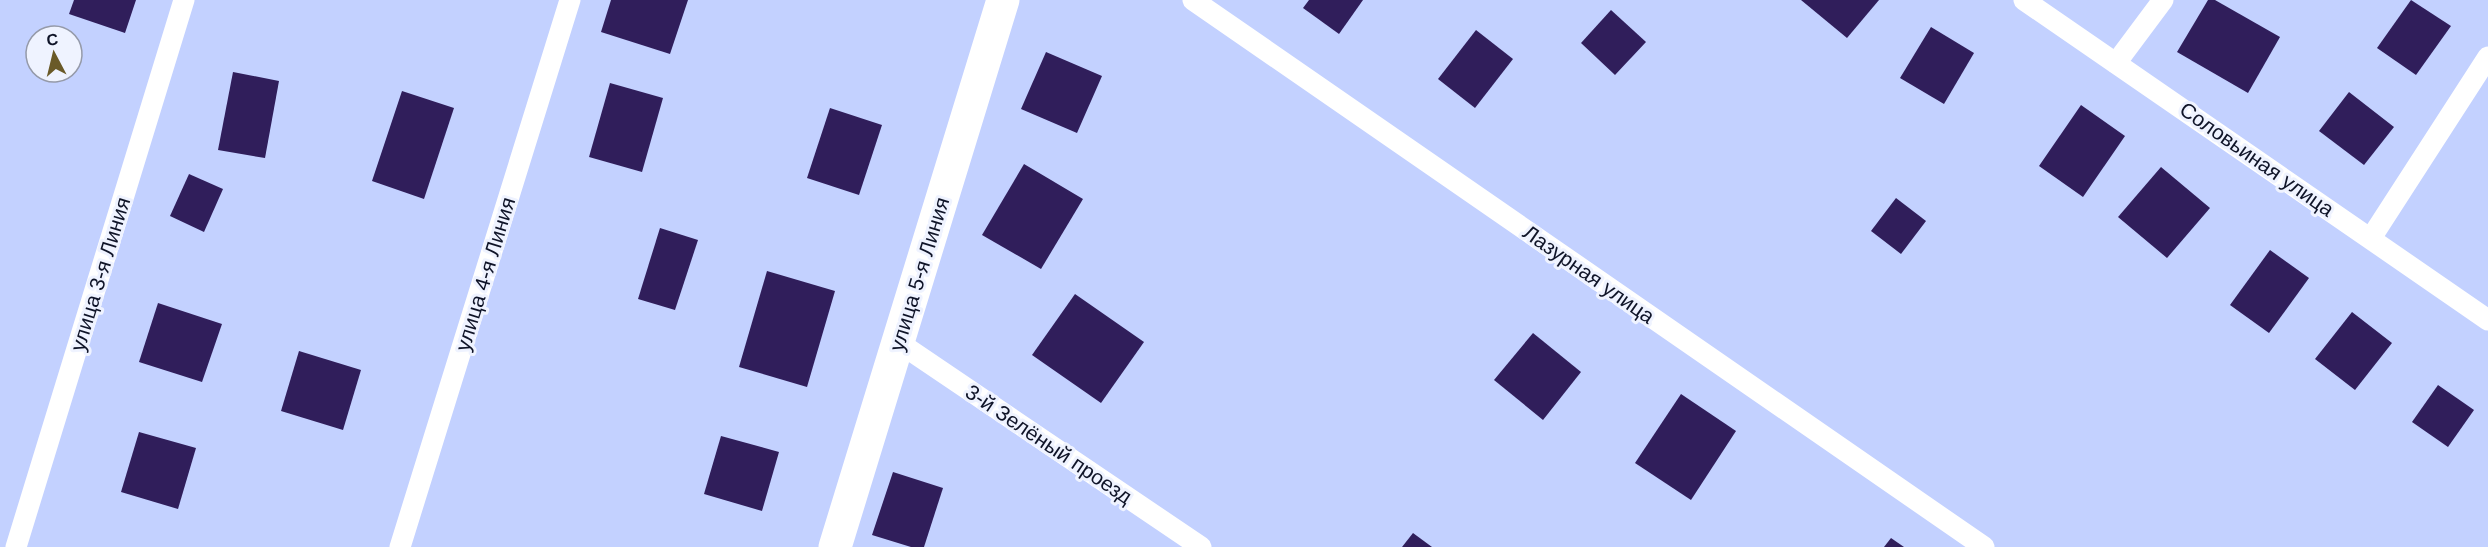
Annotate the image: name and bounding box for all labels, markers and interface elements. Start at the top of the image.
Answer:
north arrow [24,24,84,84]
text: С [45,30,59,49]
street label: Соловьиная улица [2176,97,2339,221]
street label: улица 3-я Линия [66,194,134,354]
street label: улица 4-я Линия [451,194,519,354]
street label: улица 5-я Линия [885,194,953,354]
street label: Лазурная улица [1519,220,1659,328]
street label: 3-й Зелёный проезд [962,380,1136,508]

